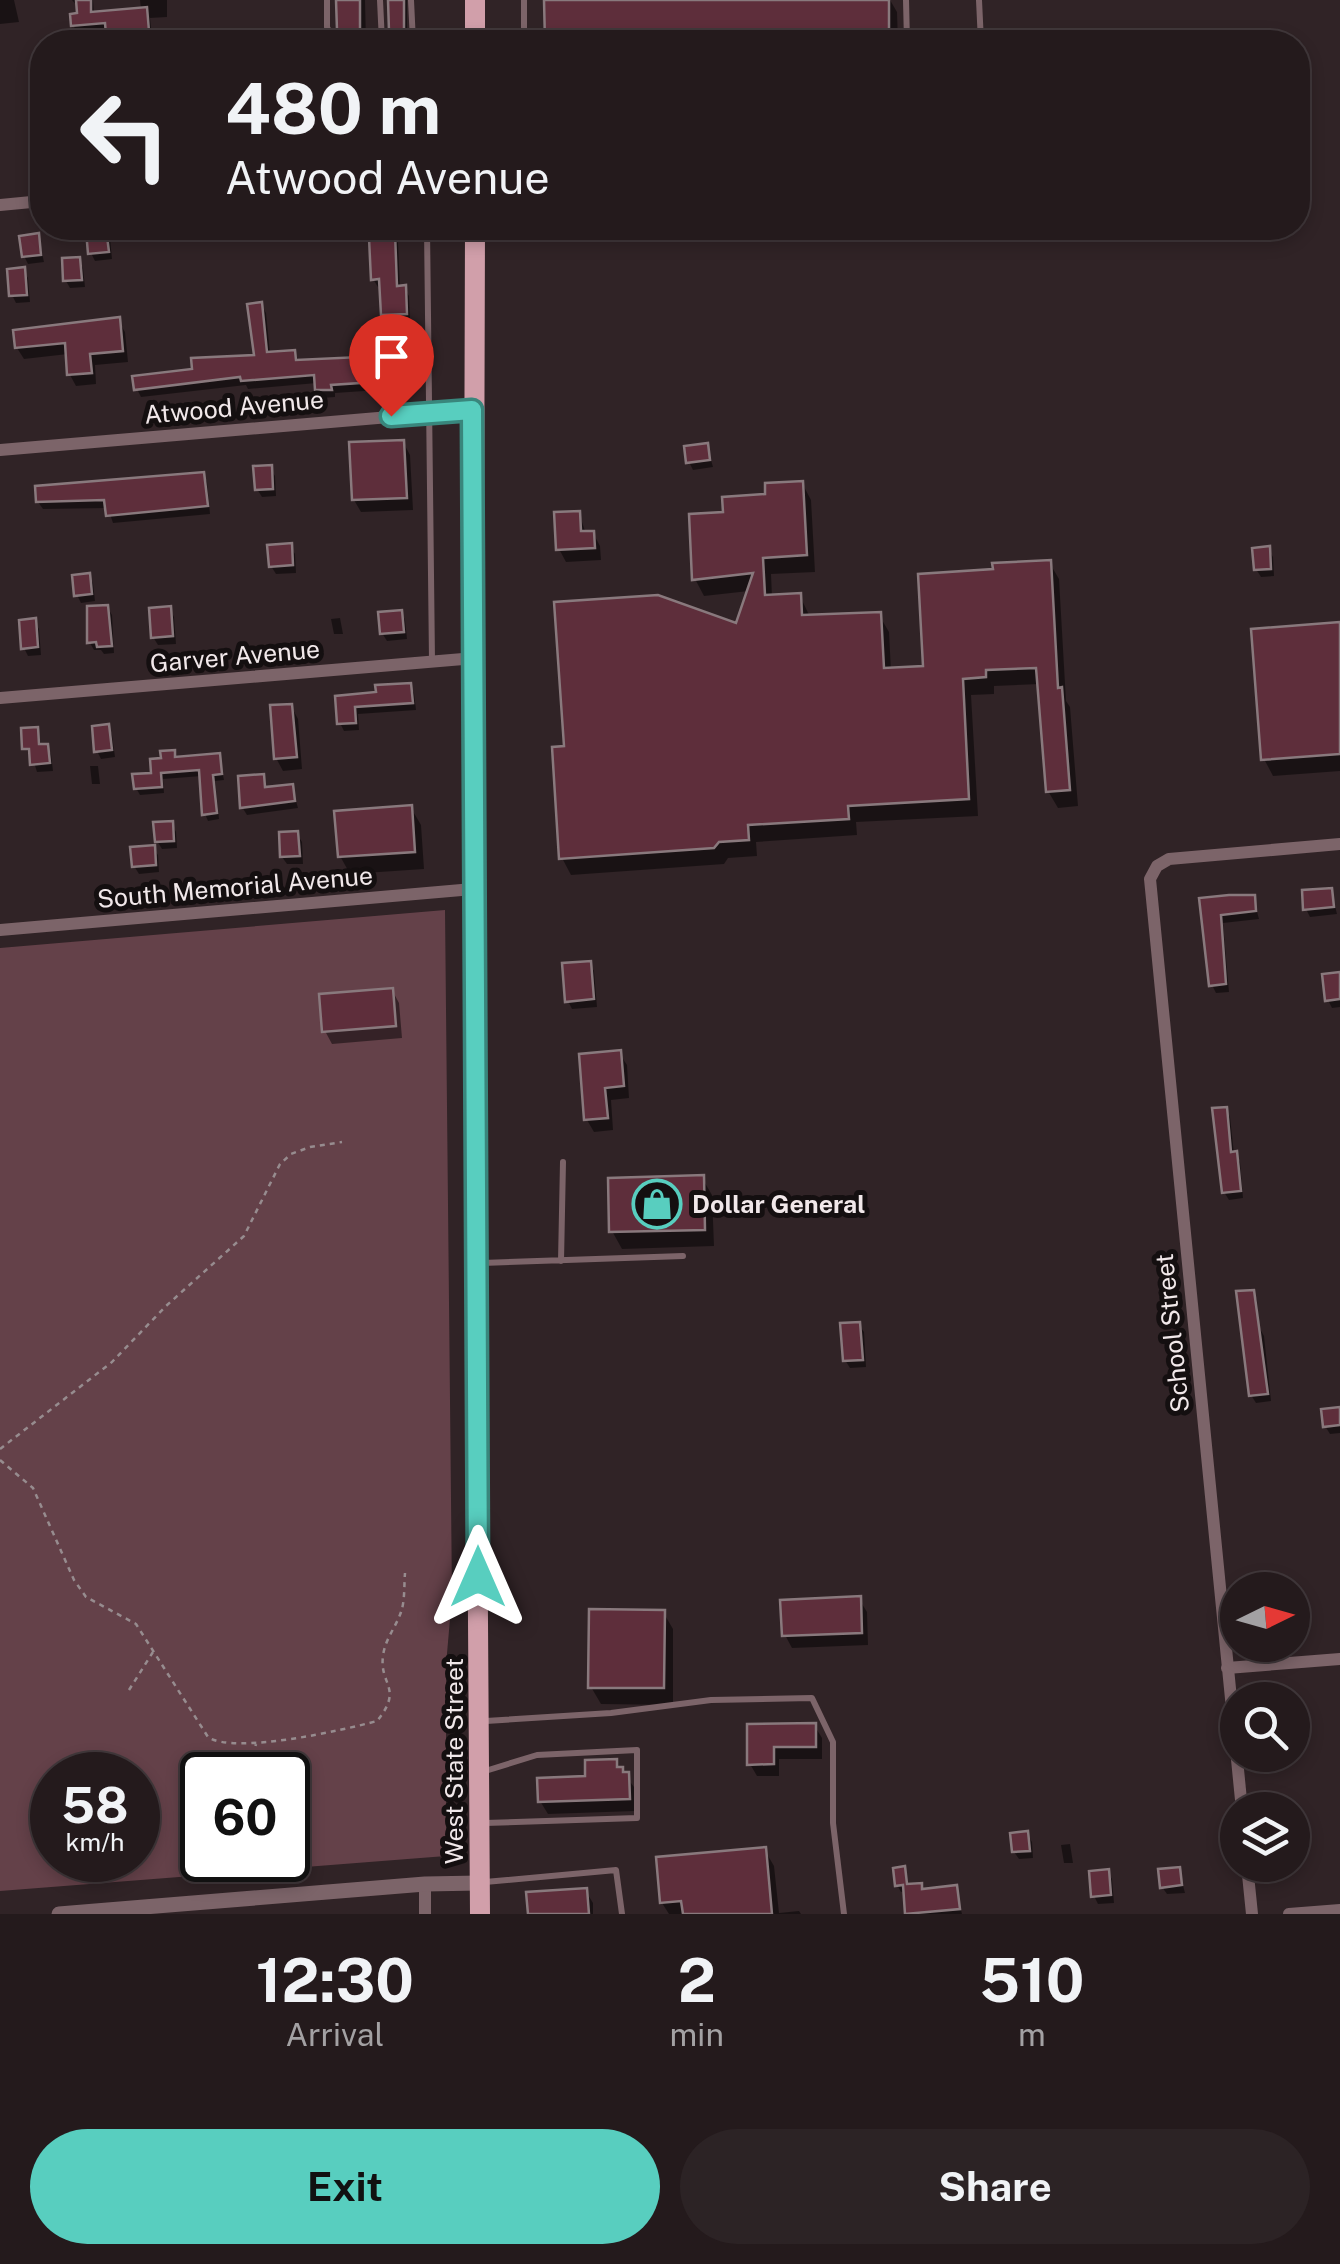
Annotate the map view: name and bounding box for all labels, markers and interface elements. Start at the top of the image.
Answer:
text: 480 m [225,67,441,150]
icon: left [60,70,190,200]
text: Atwood Avenue [225,151,550,204]
pin [349,314,434,417]
icon: arrive [364,329,419,384]
street label: Atwood Avenue [143,384,325,430]
street label: Garver Avenue [149,634,321,678]
street label: South Memorial Avenue [96,860,374,914]
shop icon: Dollar General [631,1178,683,1230]
place label: Dollar General [692,1189,865,1219]
street label: School Street [1149,1252,1195,1414]
position arrow [426,1525,530,1629]
north arrow [1220,1572,1310,1662]
map controls [1220,1572,1310,1882]
street label: West State Street [439,1658,469,1864]
button: search [1220,1682,1310,1772]
speed limit sign: 60 [180,1752,310,1882]
text: 58 [61,1775,129,1834]
button: layers [1220,1792,1310,1882]
text: km/h [66,1827,124,1857]
text: 12:30 [256,1945,414,2016]
text: 2 [678,1945,716,2016]
text: 510 [980,1945,1084,2016]
text: Arrival [285,2016,384,2053]
text: min [670,2016,724,2053]
text: m [1018,2016,1046,2053]
button: Exit [30,2129,660,2244]
button: Share [680,2129,1310,2244]

